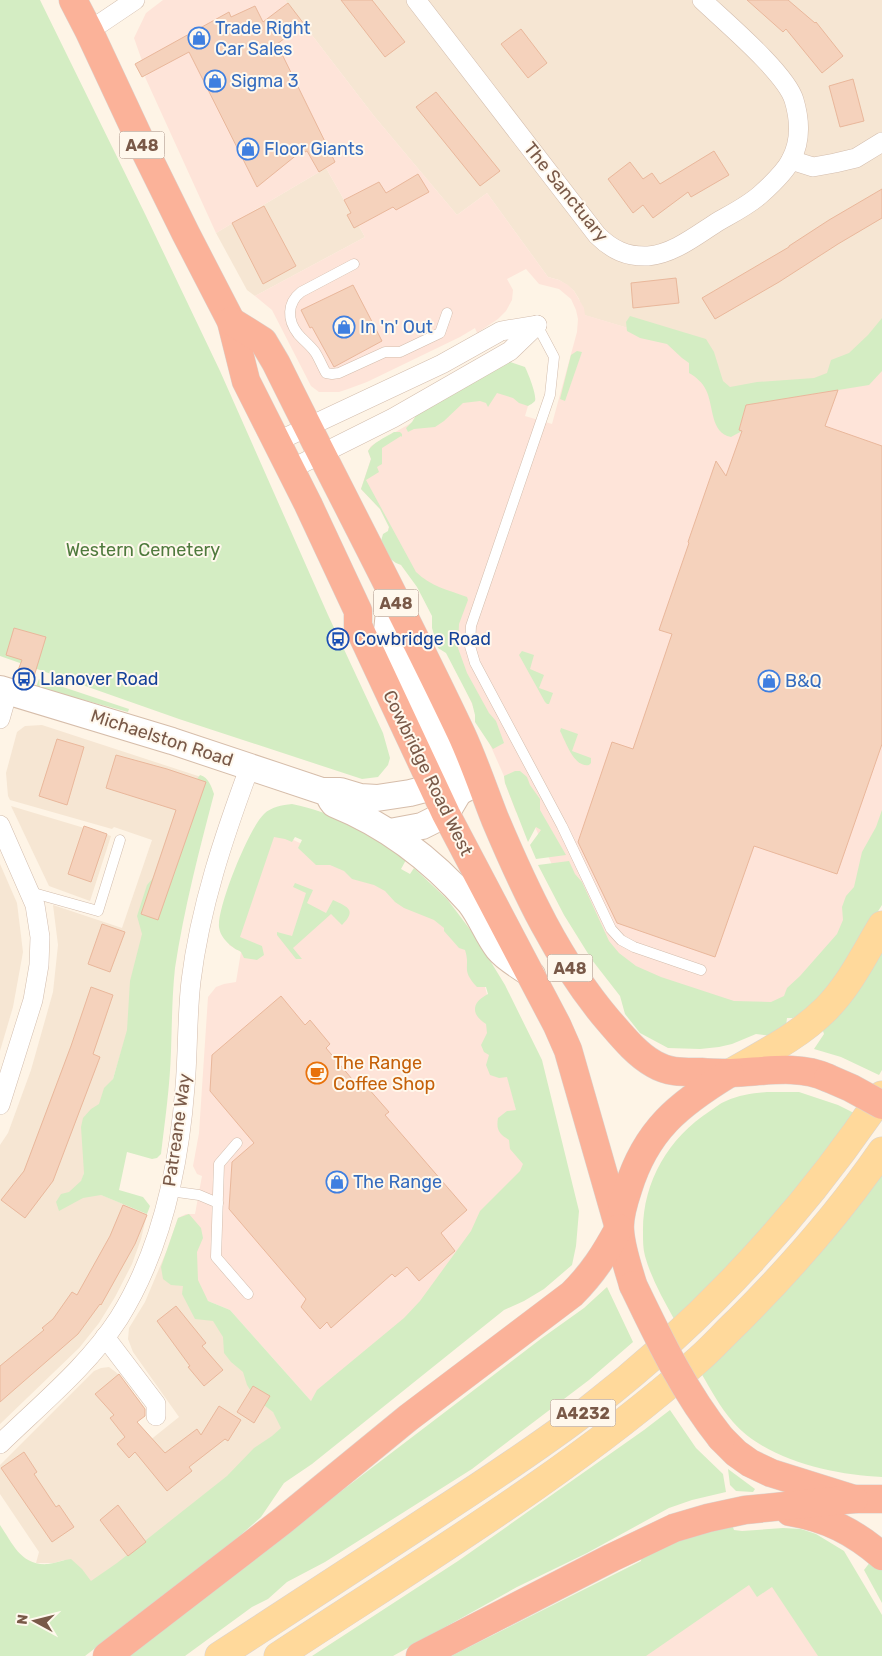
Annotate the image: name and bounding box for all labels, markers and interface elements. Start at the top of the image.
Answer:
place label: Trade Right Car Sales [215,17,311,60]
shop icon: Trade Right Car Sales [187,26,211,50]
shop icon: Sigma 3 [203,69,227,93]
place label: Sigma 3 [231,70,298,92]
road number: A48 [120,132,164,158]
shop icon: Floor Giants [236,137,260,161]
place label: Floor Giants [264,138,364,160]
street label: The Sanctuary [519,138,613,246]
shop icon: In 'n' Out [332,315,356,339]
place label: In 'n' Out [360,316,433,338]
park label: Western Cemetery [66,539,220,561]
road number: A48 [374,590,418,616]
bus stop icon: Cowbridge Road [326,627,350,651]
place label: Cowbridge Road [354,628,491,650]
bus stop icon: Llanover Road [12,667,36,691]
place label: Llanover Road [40,668,159,690]
shop icon: B&Q [757,669,781,693]
place label: B&Q [785,670,822,692]
street label: Cowbridge Road West [378,687,478,859]
street label: Michaelston Road [88,705,236,771]
road number: A48 [548,954,592,981]
place label: The Range Coffee Shop [333,1052,435,1095]
cafe icon: The Range Coffee Shop [305,1061,329,1085]
street label: Patreane Way [158,1072,196,1188]
shop icon: The Range [325,1170,349,1194]
place label: The Range [353,1171,442,1193]
road number: A4232 [550,1400,616,1426]
north arrow [10,1596,60,1646]
text: N [14,1613,32,1626]

